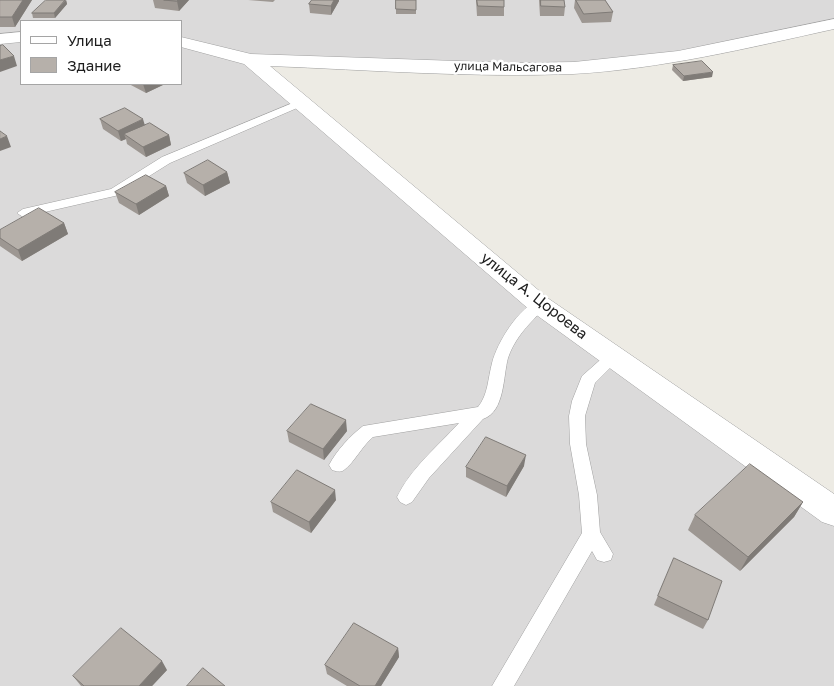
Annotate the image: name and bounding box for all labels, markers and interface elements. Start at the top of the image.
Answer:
legend [20,20,182,85]
text: Улица [67,31,112,49]
text: Здание [67,56,121,74]
street label: улица Мальсагова [454,59,562,75]
street label: улица А. Цороева [477,249,591,343]

